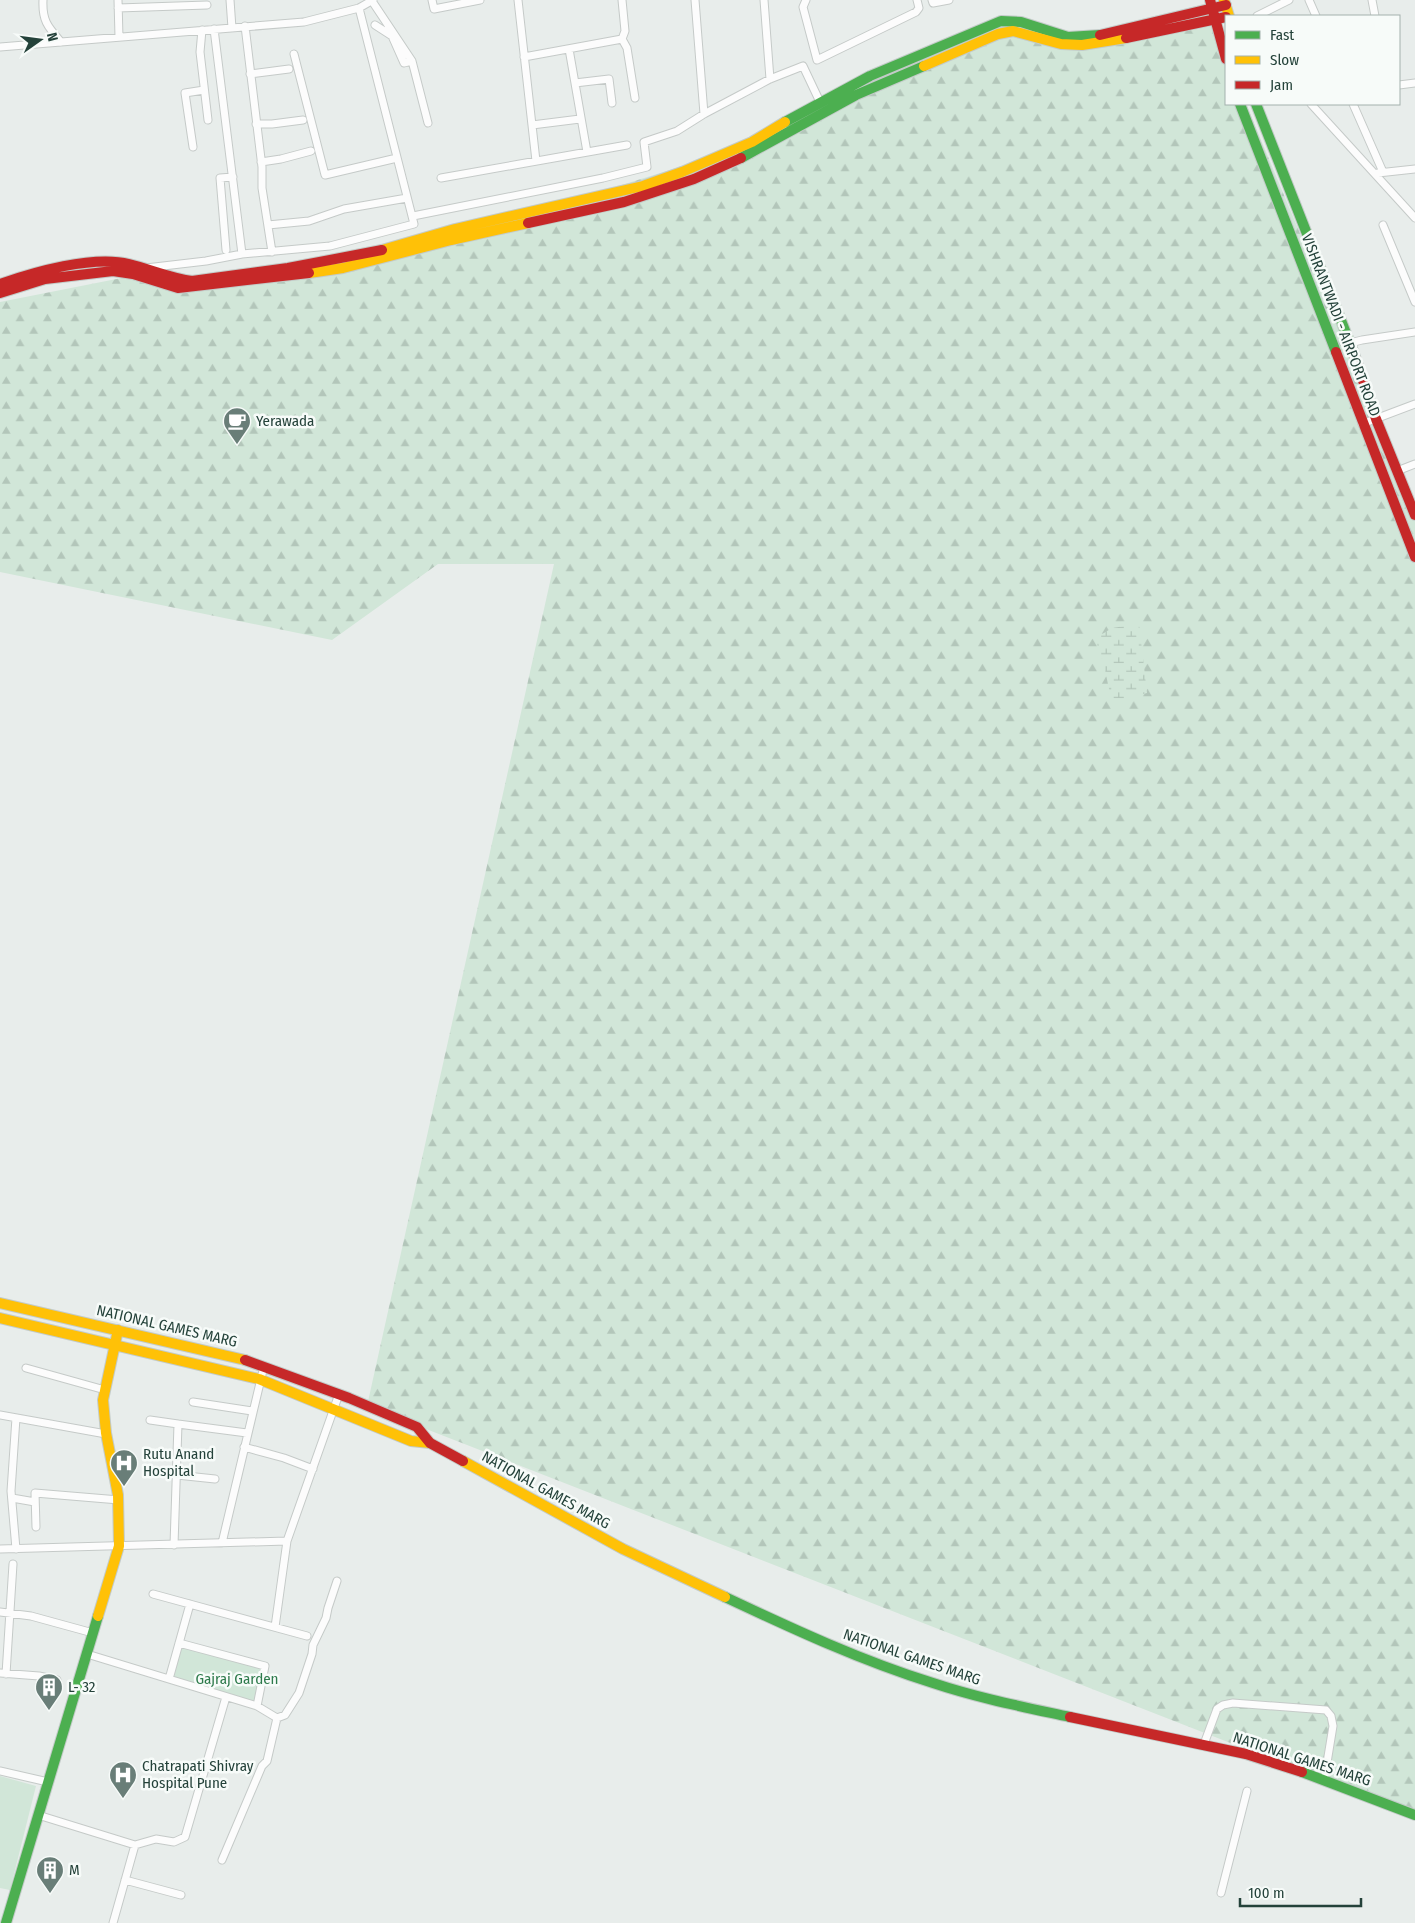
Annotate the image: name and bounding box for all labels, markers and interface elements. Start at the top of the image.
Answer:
north arrow [15,15,65,65]
legend [1225,15,1400,105]
text: Fast [1270,26,1294,44]
text: N [43,31,61,43]
text: Slow [1270,51,1299,69]
text: Jam [1270,76,1293,94]
street label: VISHRANTWADI - AIRPORT ROAD [1298,231,1384,419]
cafe icon: Yerawada [222,406,252,445]
place label: Yerawada [256,412,314,430]
street label: NATIONAL GAMES MARG [95,1301,239,1351]
place label: Rutu Anand Hospital [143,1445,214,1480]
street label: NATIONAL GAMES MARG [479,1447,613,1533]
hospital icon: Rutu Anand Hospital [109,1448,139,1487]
street label: NATIONAL GAMES MARG [841,1625,983,1689]
park label: Gajraj Garden [196,1670,278,1688]
building icon: L- 32 [34,1672,64,1711]
place label: L- 32 [68,1678,96,1696]
street label: NATIONAL GAMES MARG [1231,1728,1373,1790]
place label: Chatrapati Shivray Hospital Pune [142,1757,254,1792]
hospital icon: Chatrapati Shivray Hospital Pune [108,1760,138,1799]
building icon: M [35,1855,65,1894]
place label: M [69,1861,80,1879]
scale bar [1240,1876,1361,1908]
text: 100 m [1248,1884,1285,1902]

